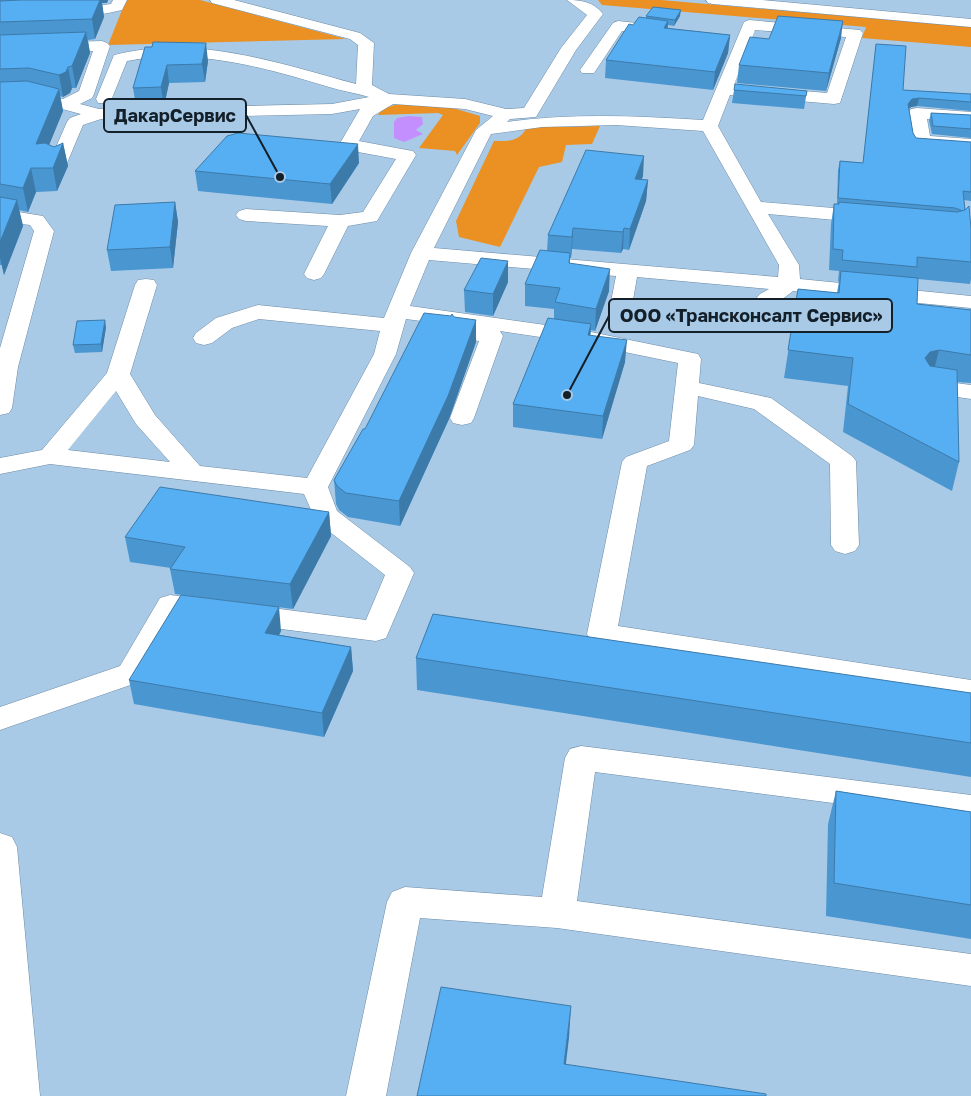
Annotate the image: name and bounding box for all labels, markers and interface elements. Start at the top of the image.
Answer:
callout: ДакарСервис [104,99,246,132]
text: ДакарСервис [114,104,236,126]
callout: ООО «Трансконсалт Сервис» [609,299,892,332]
text: ООО «Трансконсалт Сервис» [620,304,883,326]

